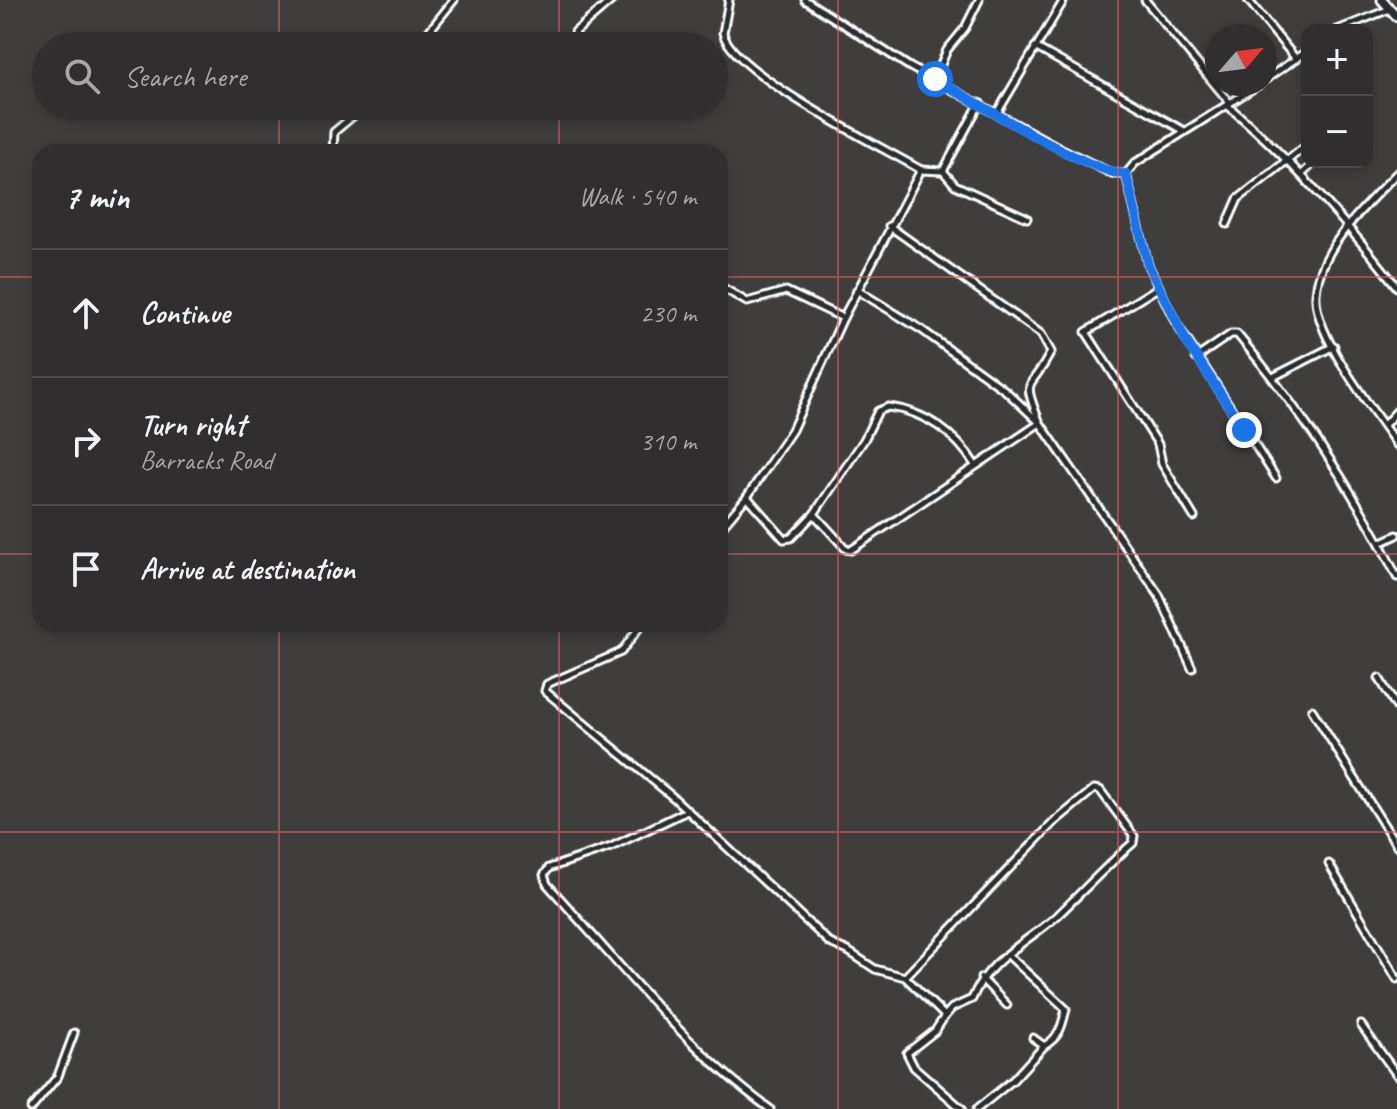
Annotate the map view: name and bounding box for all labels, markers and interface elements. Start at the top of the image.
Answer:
north arrow [1205,24,1277,96]
map controls [1301,24,1373,168]
button: + [1301,24,1373,96]
search box [32,32,728,120]
icon: search [60,54,104,98]
text: Search here [124,57,246,95]
route start [917,61,953,97]
button: − [1301,96,1373,168]
text: 7 min [64,175,129,218]
text: Walk · 540 m [579,180,696,213]
icon: ahead [64,291,108,335]
text: Continue [140,294,230,332]
text: 230 m [640,297,696,330]
text: Turn right [140,406,245,444]
route end [1226,412,1262,448]
icon: right [64,419,108,463]
text: 310 m [640,425,696,458]
text: Barracks Road [140,444,273,477]
icon: arrive [64,547,108,591]
text: Arrive at destination [140,550,355,588]

